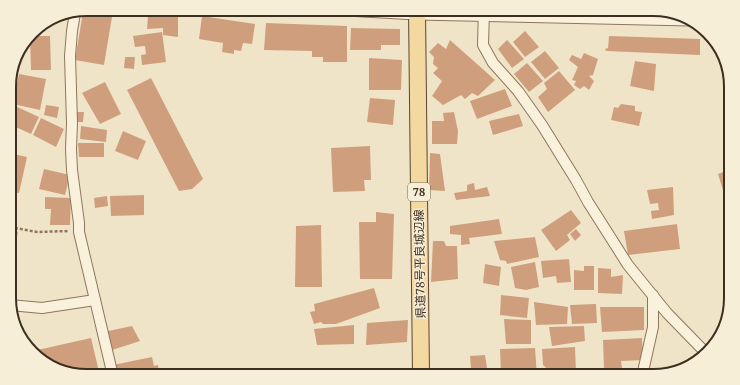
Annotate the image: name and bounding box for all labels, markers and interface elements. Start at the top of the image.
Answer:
road number: 78 [408,183,430,201]
street label: 県道78号平良城辺線 [410,209,429,319]

